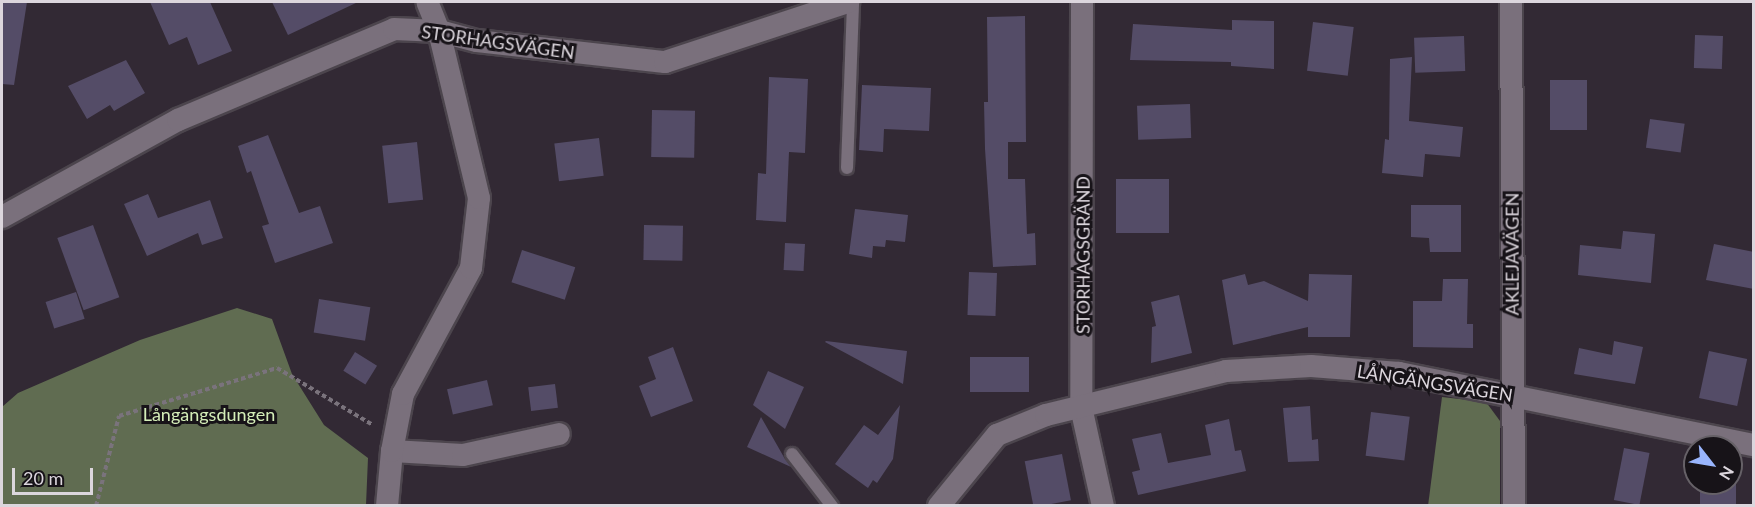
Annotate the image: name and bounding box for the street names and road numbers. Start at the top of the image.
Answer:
street label: STORHAGSVÄGEN [420,21,576,63]
street label: STORHAGSGRÄND [1072,176,1094,334]
street label: AKLEJAVÄGEN [1501,193,1523,315]
street label: LÅNGÄNGSVÄGEN [1356,360,1514,406]

